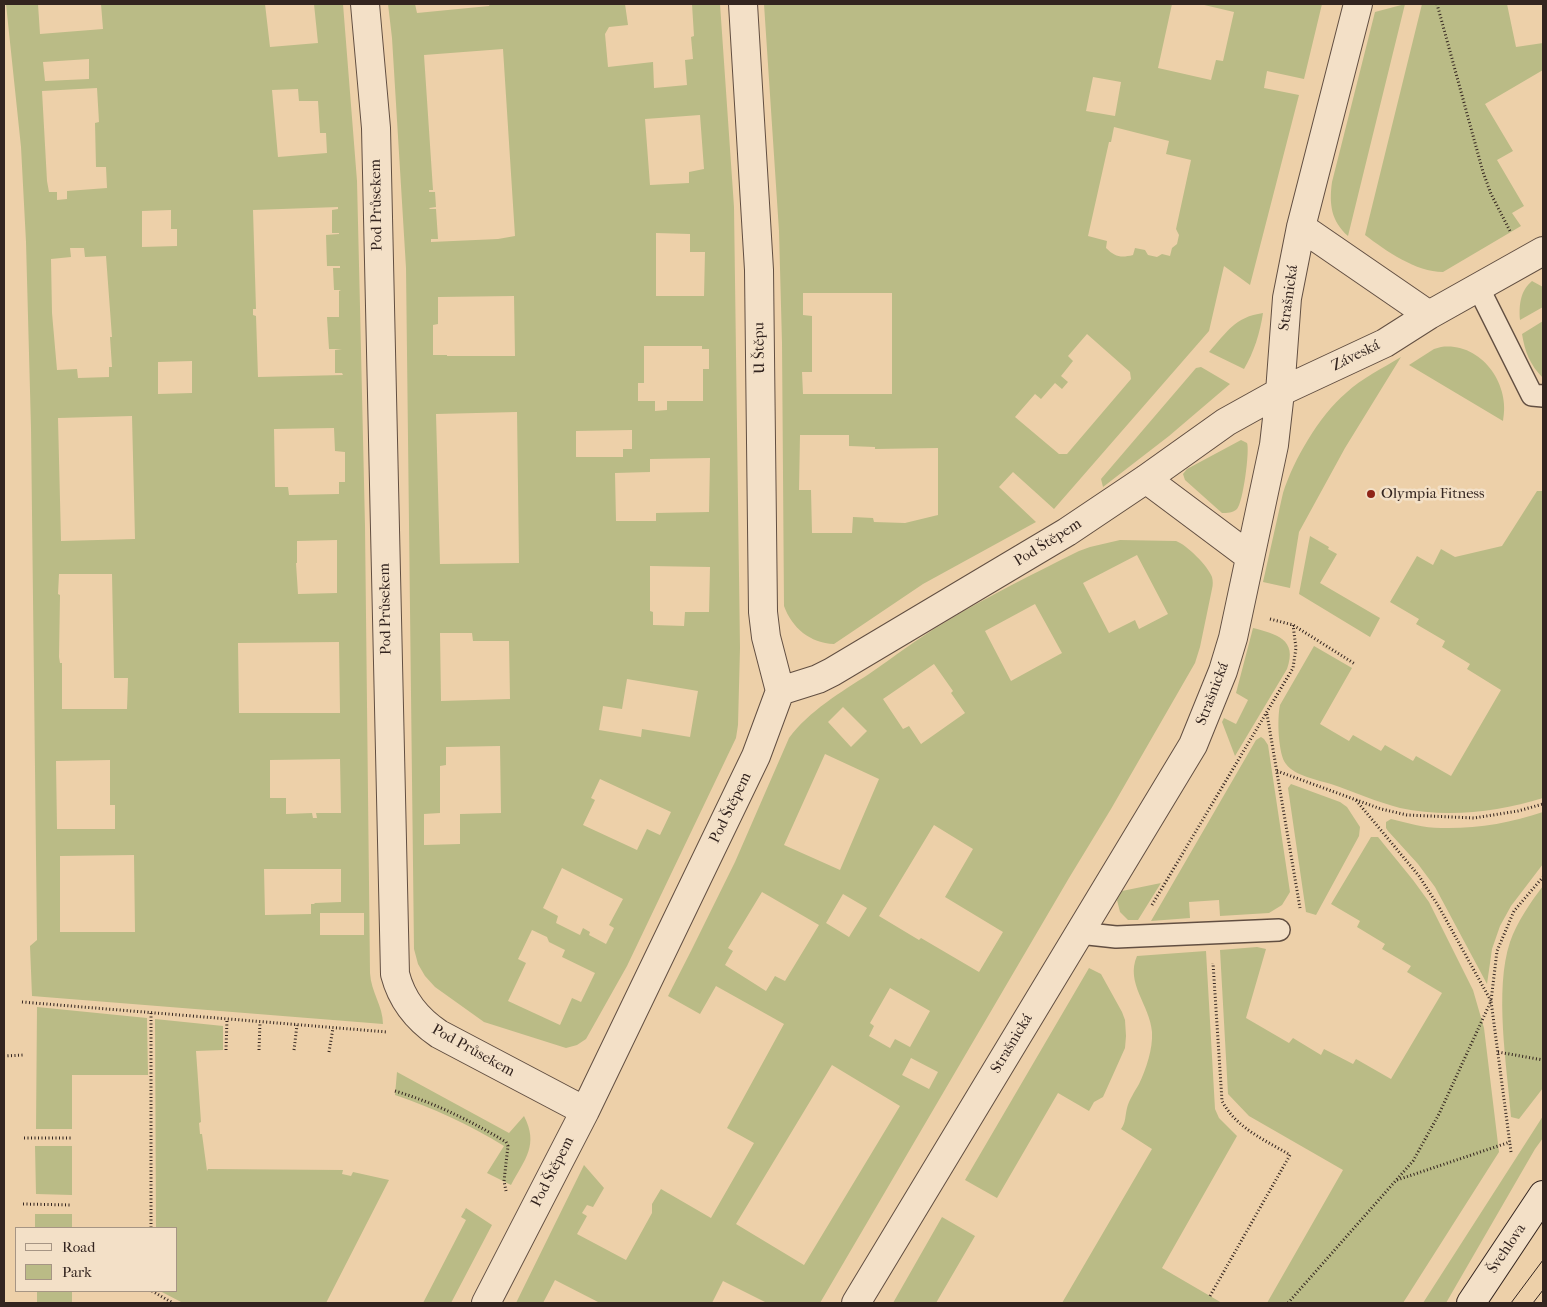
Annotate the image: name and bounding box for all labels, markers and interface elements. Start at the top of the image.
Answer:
street label: Pod Průsekem [367,159,387,251]
street label: Strašnická [1275,264,1303,332]
street label: U Štěpu [751,322,769,374]
street label: Záveská [1329,337,1383,375]
place label: Olympia Fitness [1381,485,1485,503]
marker: Olympia Fitness [1365,488,1377,500]
street label: Pod Štěpem [1011,515,1085,571]
street label: Pod Průsekem [376,563,396,655]
street label: Strašnická [1193,660,1233,728]
street label: Pod Štěpem [706,770,756,846]
street label: Strašnická [987,1011,1037,1077]
street label: Pod Průsekem [428,1021,518,1081]
street label: Pod Štěpem [528,1134,578,1210]
street label: Švehlova [1484,1221,1530,1277]
legend [15,1227,178,1292]
text: Road [62,1238,95,1256]
text: Park [62,1263,92,1281]

